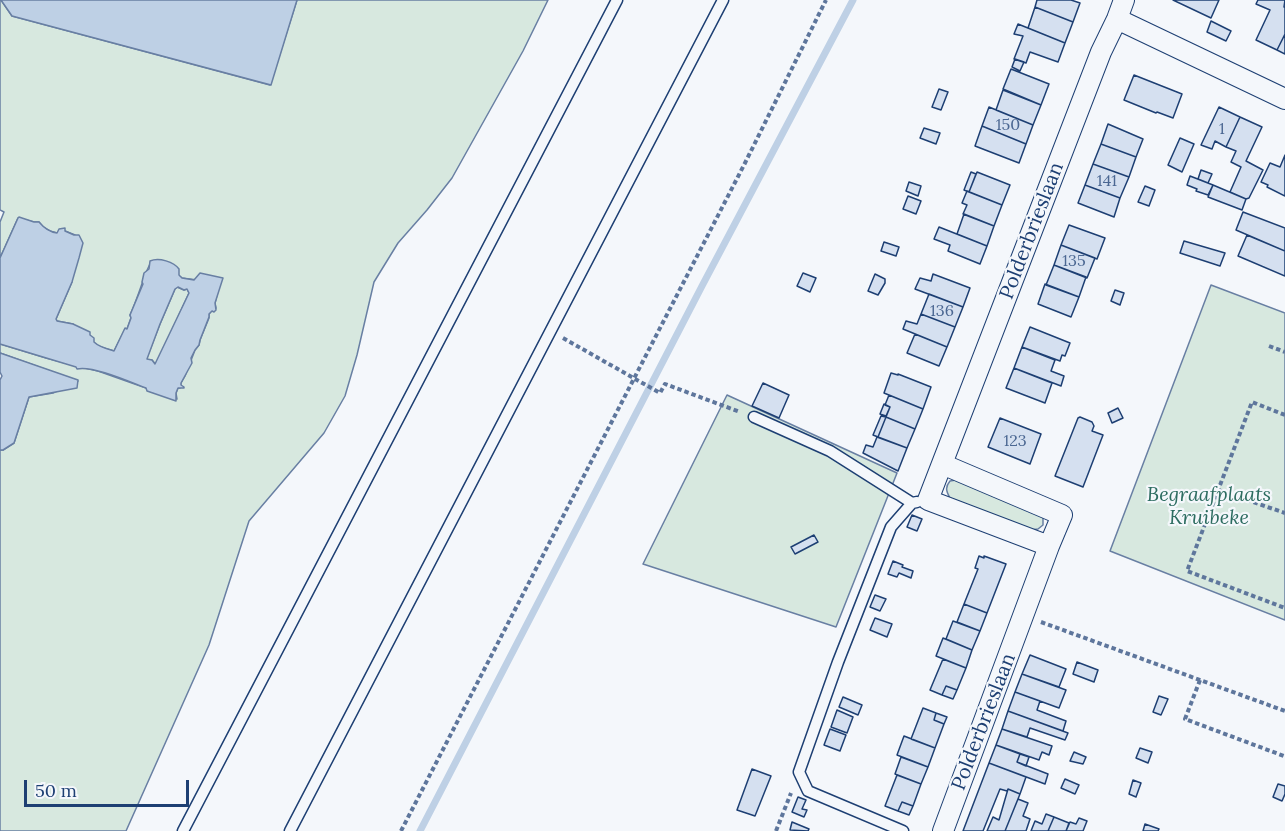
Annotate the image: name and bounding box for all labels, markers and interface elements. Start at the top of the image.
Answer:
house number: 150 [996,115,1020,135]
house number: 1 [1219,119,1225,139]
street label: Polderbrieslaan [995,159,1069,303]
house number: 141 [1097,171,1117,191]
house number: 135 [1062,251,1086,271]
house number: 136 [930,301,954,321]
house number: 123 [1003,431,1027,451]
park label: Begraafplaats Kruibeke [1147,483,1271,530]
street label: Polderbrieslaan [947,650,1021,794]
scale bar [27,768,192,806]
text: 50 m [35,779,77,802]

